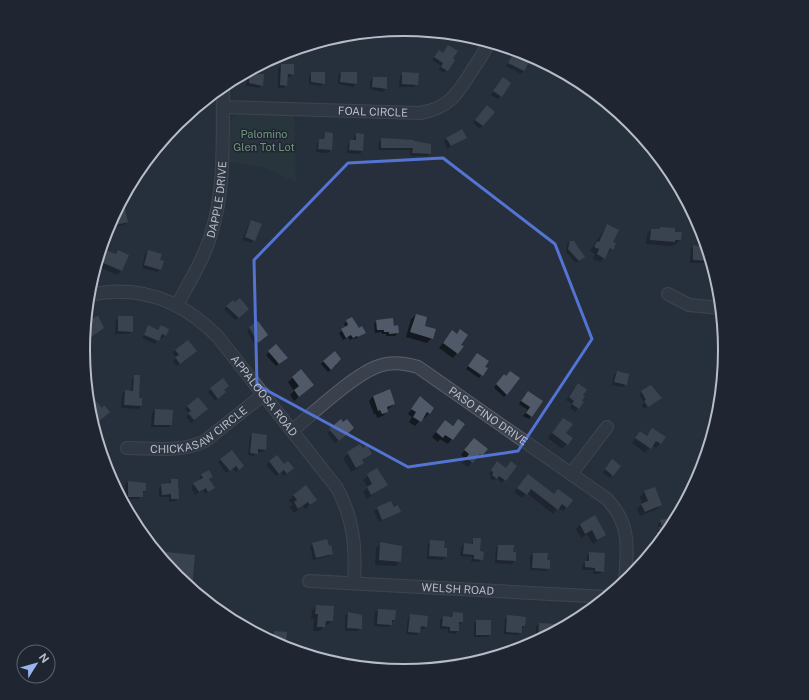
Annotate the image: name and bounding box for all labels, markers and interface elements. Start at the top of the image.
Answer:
street label: FOAL CIRCLE [338,105,408,119]
park label: Palomino Glen Tot Lot [233,128,295,153]
street label: DAPPLE DRIVE [204,161,228,239]
street label: APPALOOSA ROAD [229,353,300,439]
street label: PASO FINO DRIVE [447,384,530,448]
street label: CHICKASAW CIRCLE [150,404,249,455]
street label: WELSH ROAD [421,581,495,597]
north arrow [16,644,56,684]
text: N [37,651,51,665]

